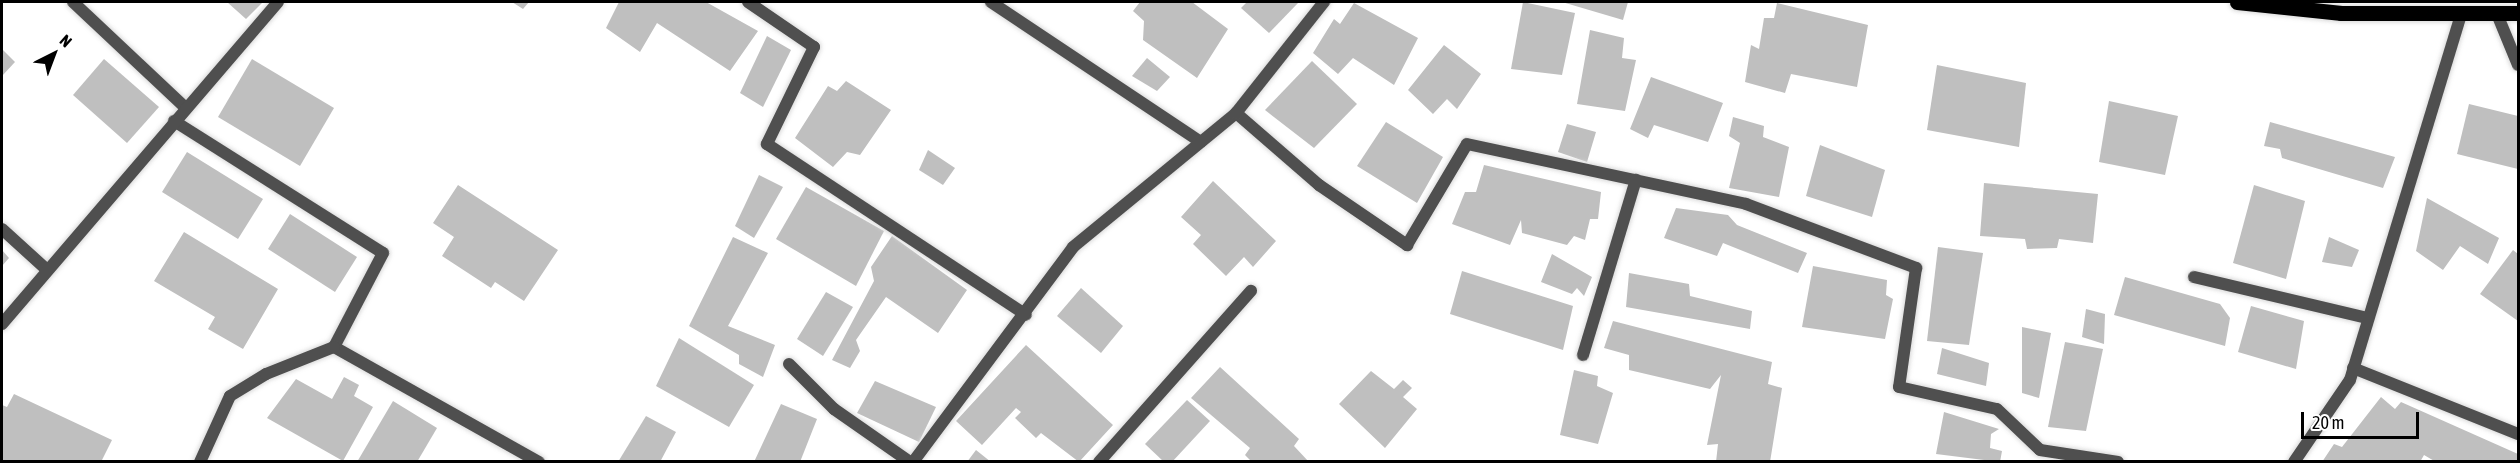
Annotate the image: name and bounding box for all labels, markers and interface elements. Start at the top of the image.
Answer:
north arrow [24,24,84,84]
text: N [57,31,76,50]
scale bar [2304,400,2422,438]
text: 20 m [2312,412,2344,433]

